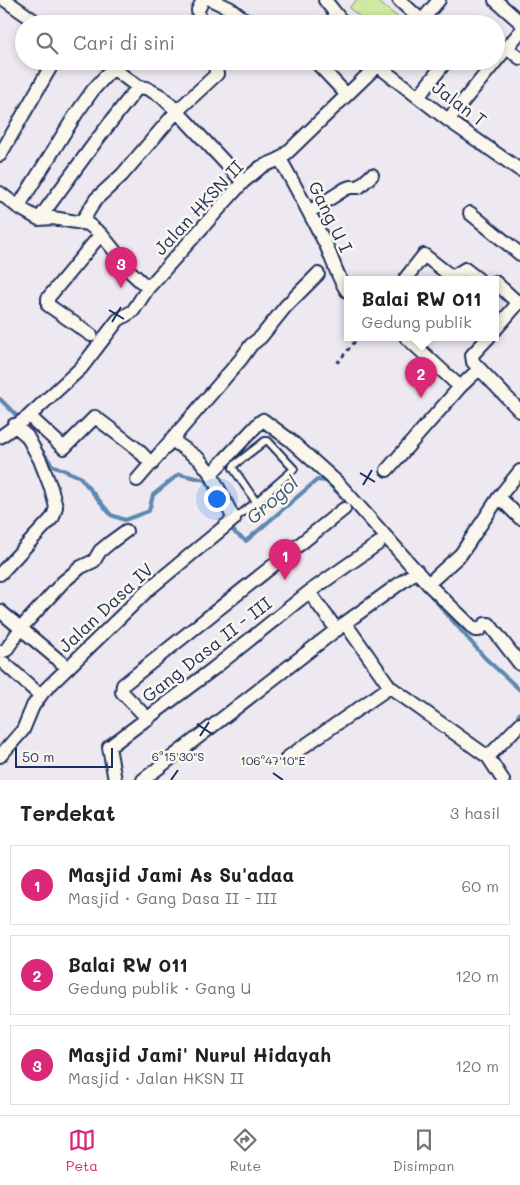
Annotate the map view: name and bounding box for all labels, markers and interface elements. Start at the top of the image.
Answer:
search box [15,15,505,70]
icon: search [33,29,61,57]
text: Cari di sini [73,30,175,55]
street label: Jalan T [427,75,492,132]
street label: Jalan HKSN II [148,155,248,260]
street label: Gang U I [303,177,358,256]
pin: 3 [105,247,137,288]
popup [344,276,499,341]
text: Balai RW 011 [362,286,481,311]
text: Gedung publik [362,311,472,332]
pin: 2 [405,357,437,398]
water label: Grogol [240,470,303,529]
your location [204,486,230,512]
pin: 1 [269,539,301,580]
street label: Jalan Dasa IV [53,557,158,657]
street label: Gang Dasa II - III [137,591,276,707]
scale bar [15,745,112,768]
text: 50 m [22,747,54,766]
text: 6°15'30"S [152,748,204,764]
text: 106°47'10"E [241,752,306,768]
text: Terdekat [20,799,115,826]
text: 3 hasil [450,802,500,823]
text: Masjid Jami As Su'adaa [68,862,294,887]
text: 1 [33,875,41,896]
text: 60 m [462,875,499,896]
text: Masjid · Gang Dasa II - III [68,887,277,908]
text: Balai RW 011 [68,952,188,977]
text: 2 [33,965,41,986]
text: 120 m [455,965,499,986]
text: Gedung publik · Gang U [68,977,251,998]
text: Masjid Jami' Nurul Hidayah [68,1042,331,1067]
text: 3 [32,1055,42,1076]
text: 120 m [455,1055,499,1076]
text: Masjid · Jalan HKSN II [68,1067,244,1088]
tab: Peta [66,1126,98,1175]
tab: Rute [230,1126,261,1175]
tab: Disimpan [393,1126,454,1175]

